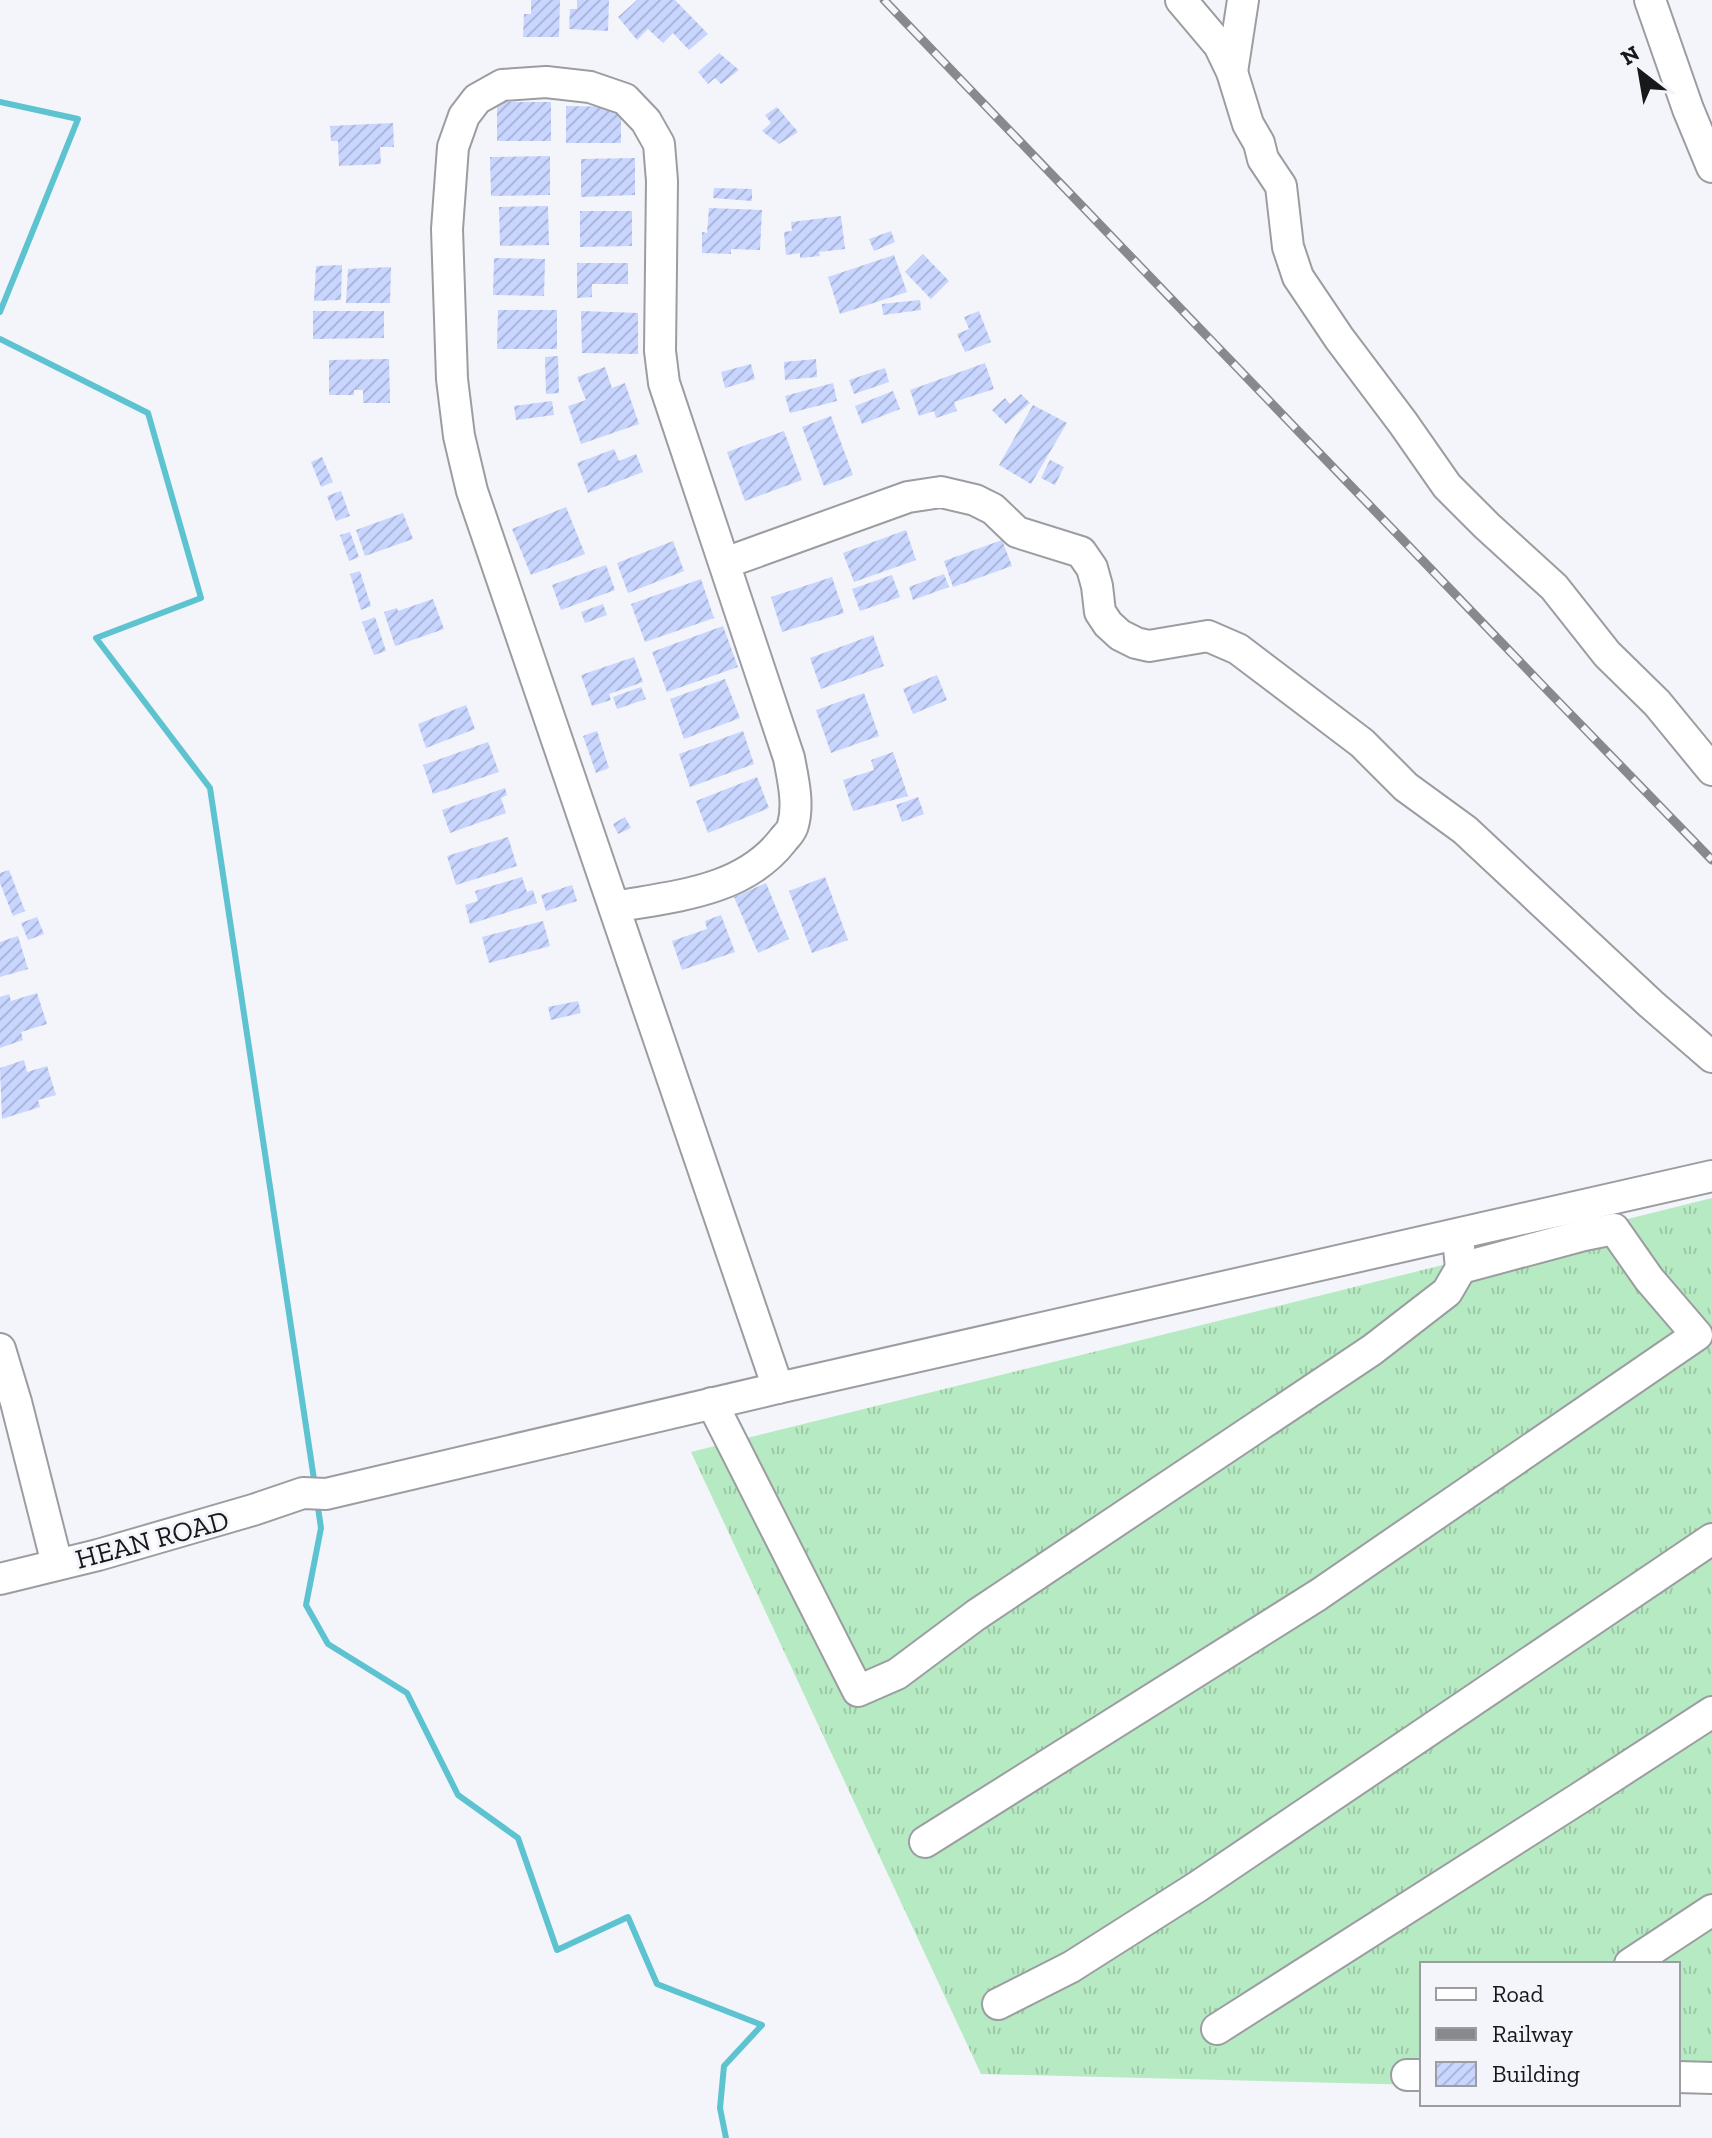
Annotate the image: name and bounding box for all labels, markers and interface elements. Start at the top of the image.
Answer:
north arrow [1600,32,1680,112]
text: N [1616,39,1644,71]
street label: HEAN ROAD [72,1503,232,1576]
legend [1420,1962,1680,2106]
text: Road [1492,1979,1544,2008]
text: Railway [1492,2019,1574,2048]
text: Building [1492,2059,1580,2088]

